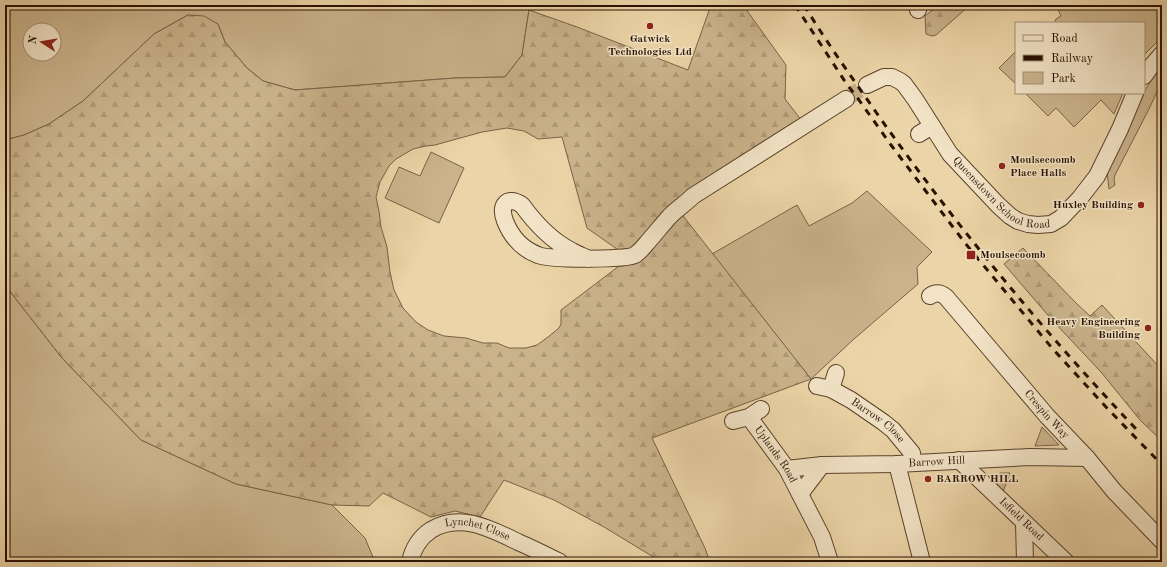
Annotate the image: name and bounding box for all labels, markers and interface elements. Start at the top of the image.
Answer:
marker: Gatwick Technologies Ltd [645,21,655,31]
north arrow [22,22,62,62]
legend [1015,22,1145,94]
text: Road [1051,33,1078,45]
text: N [27,34,40,45]
place label: Gatwick Technologies Ltd [608,34,692,58]
text: Railway [1051,53,1094,65]
text: Park [1051,73,1076,85]
street label: Queensdown School Road [950,155,1051,231]
place label: Moulsecoomb Place Halls [1010,155,1076,179]
marker: Moulsecoomb Place Halls [997,161,1007,171]
place label: Huxley Building [1053,200,1133,211]
marker: Huxley Building [1136,200,1146,210]
marker: Moulsecoomb [965,249,977,261]
place label: Moulsecoomb [980,250,1046,261]
place label: Heavy Engineering Building [1046,317,1140,341]
marker: Heavy Engineering Building [1143,323,1153,333]
street label: Crespin Way [1022,388,1071,441]
street label: Barrow Close [849,396,907,445]
street label: Uplands Road [752,424,799,485]
street label: Barrow Hill [908,455,965,469]
marker: BARROW HILL [923,474,933,484]
place label: BARROW HILL [936,474,1018,485]
street label: Isfield Road [997,496,1046,543]
street label: Lynchet Close [444,517,512,543]

